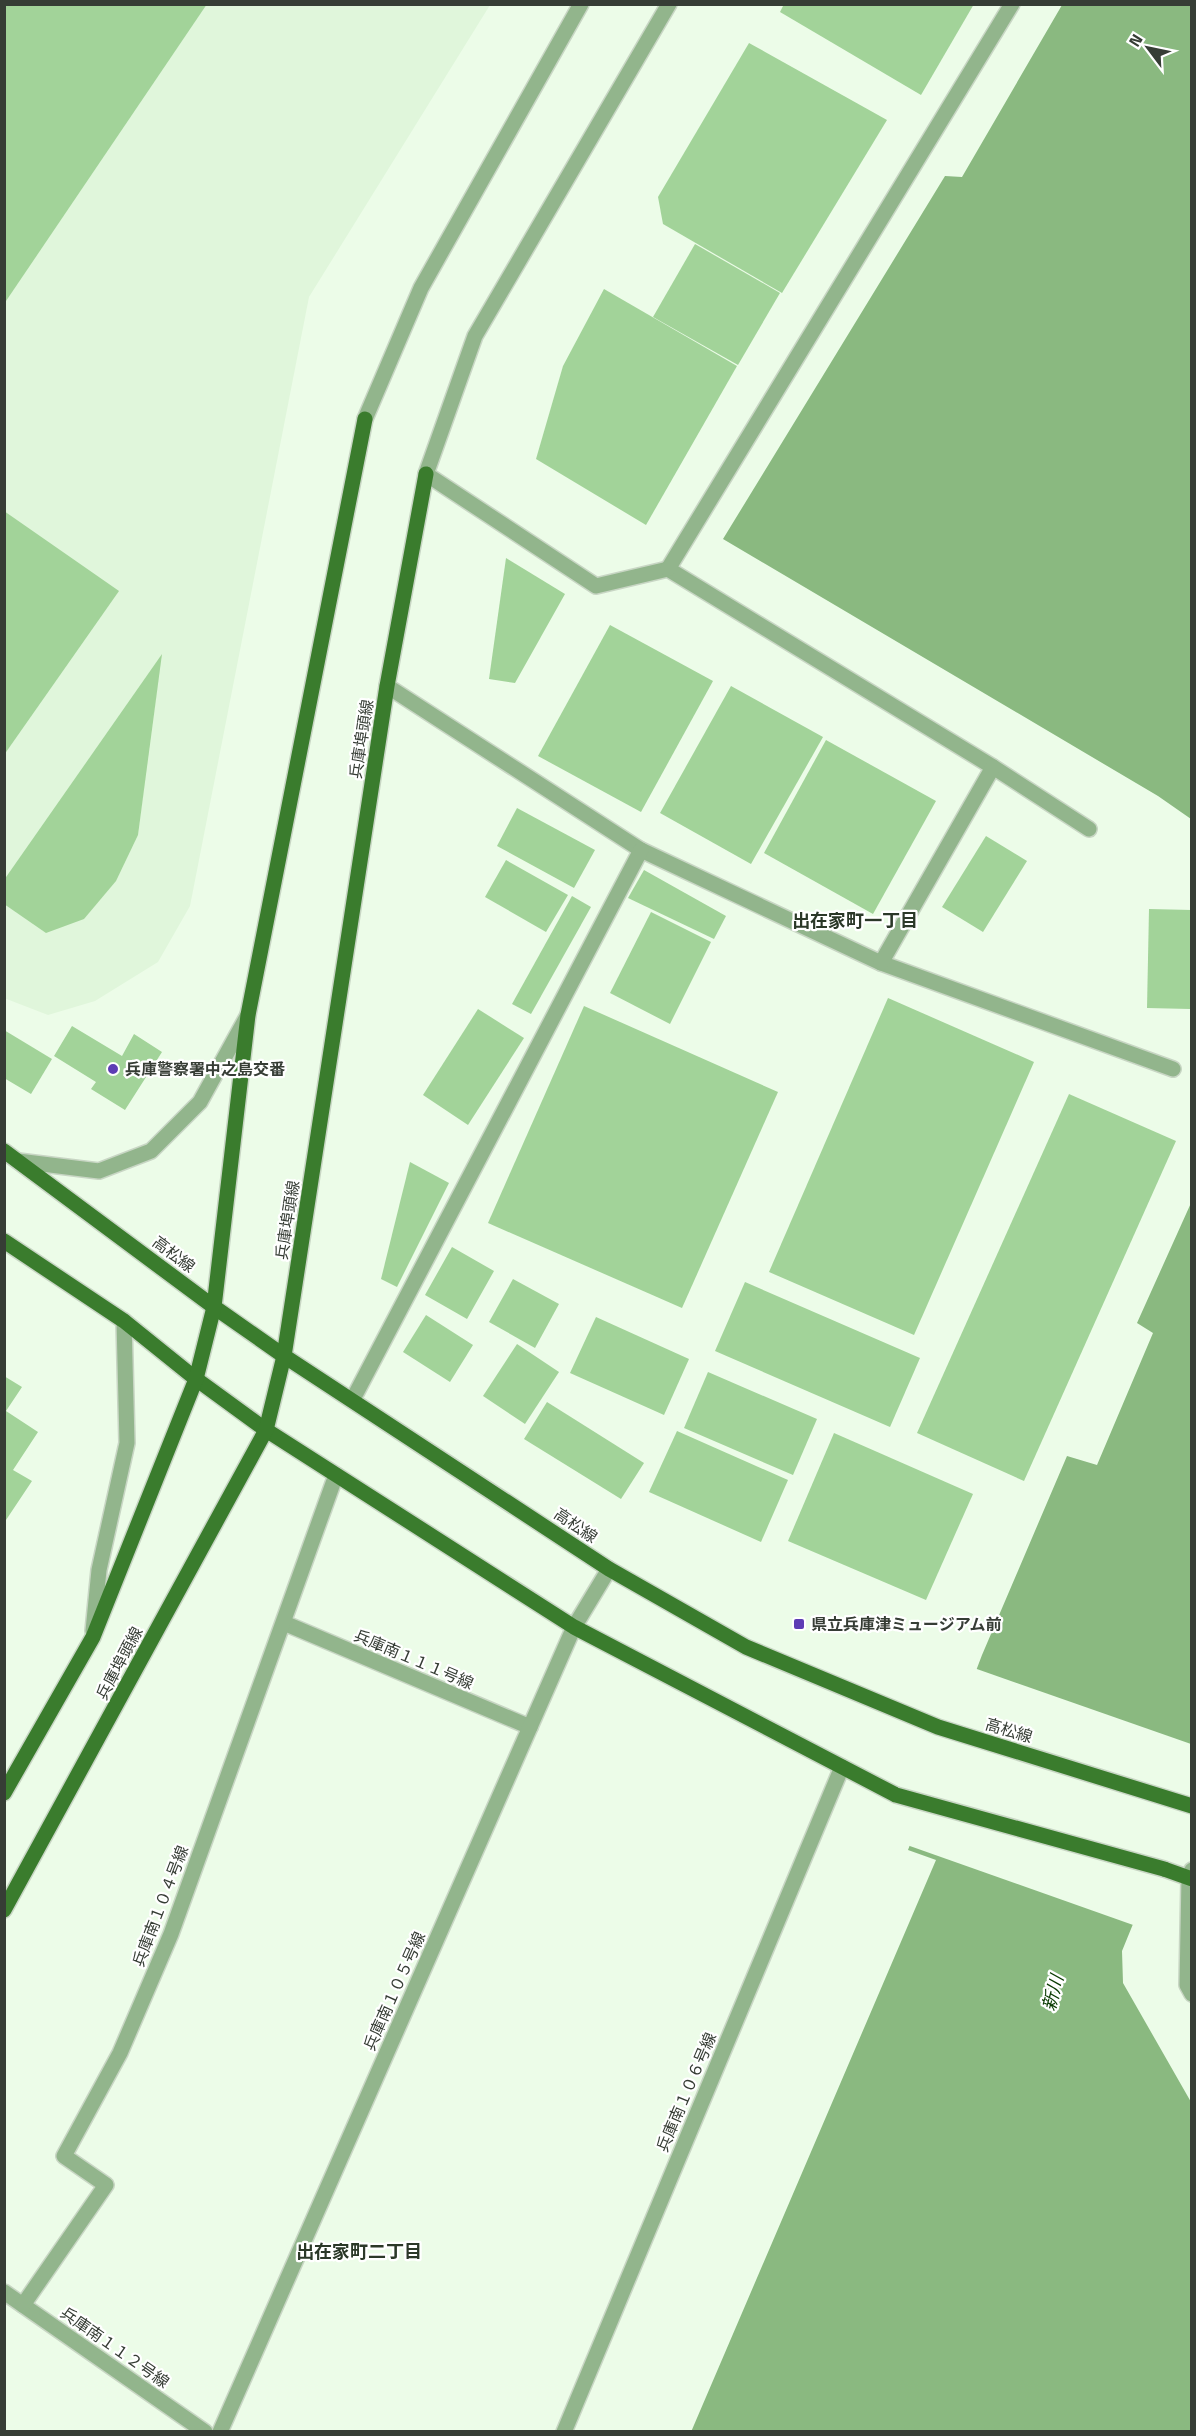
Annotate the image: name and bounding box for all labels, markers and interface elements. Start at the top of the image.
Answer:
north arrow [1118,18,1178,78]
text: N [1122,29,1148,51]
street label: 兵庫埠頭線 [343,698,379,780]
district label: 出在家町一丁目 [792,907,918,934]
place label: 兵庫警察署中之島交番 [125,1057,285,1081]
marker: 兵庫警察署中之島交番 [106,1062,120,1076]
street label: 兵庫埠頭線 [269,1179,305,1261]
street label: 高松線 [148,1230,200,1278]
street label: 高松線 [549,1502,603,1548]
place label: 県立兵庫津ミュージアム前 [811,1612,1002,1636]
marker: 県立兵庫津ミュージアム前 [792,1617,806,1631]
street label: 兵庫埠頭線 [90,1622,148,1704]
street label: 兵庫南１１１号線 [350,1623,478,1695]
street label: 高松線 [983,1712,1035,1748]
street label: 兵庫南１０４号線 [126,1842,194,1970]
street label: 兵庫南１０５号線 [357,1928,431,2054]
water label: 新川 [1035,1970,1071,2014]
street label: 兵庫南１０６号線 [650,2028,722,2156]
district label: 出在家町二丁目 [296,2238,422,2265]
street label: 兵庫南１１２号線 [56,2300,174,2394]

